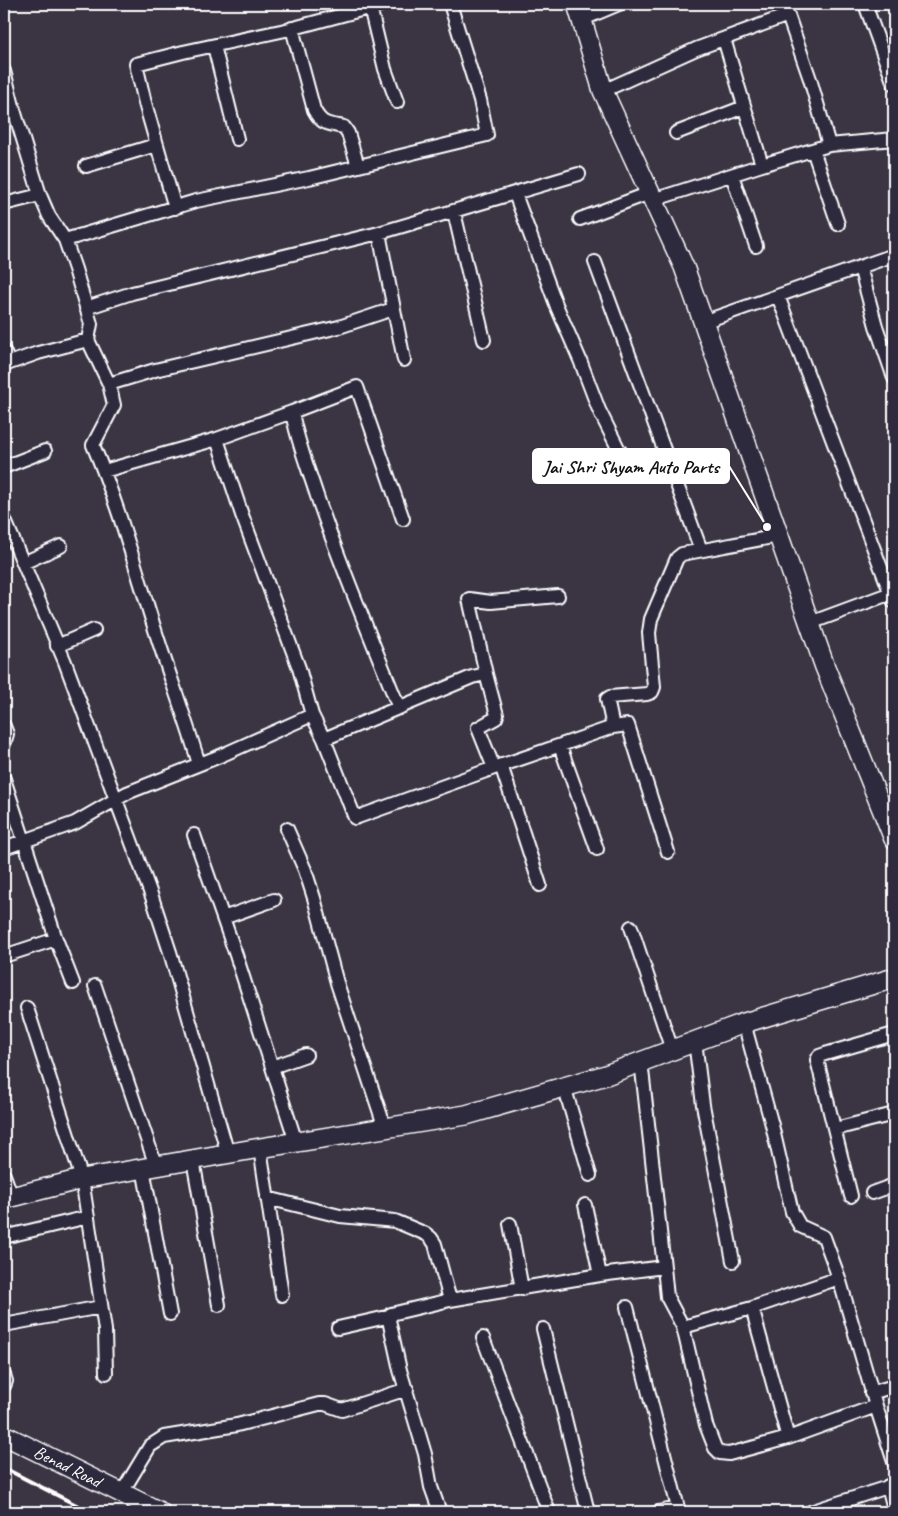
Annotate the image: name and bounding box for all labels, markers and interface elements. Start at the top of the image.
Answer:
callout: Jai Shri Shyam Auto Parts [533,449,729,483]
text: Jai Shri Shyam Auto Parts [541,455,721,479]
street label: Benad Road [30,1441,108,1494]

